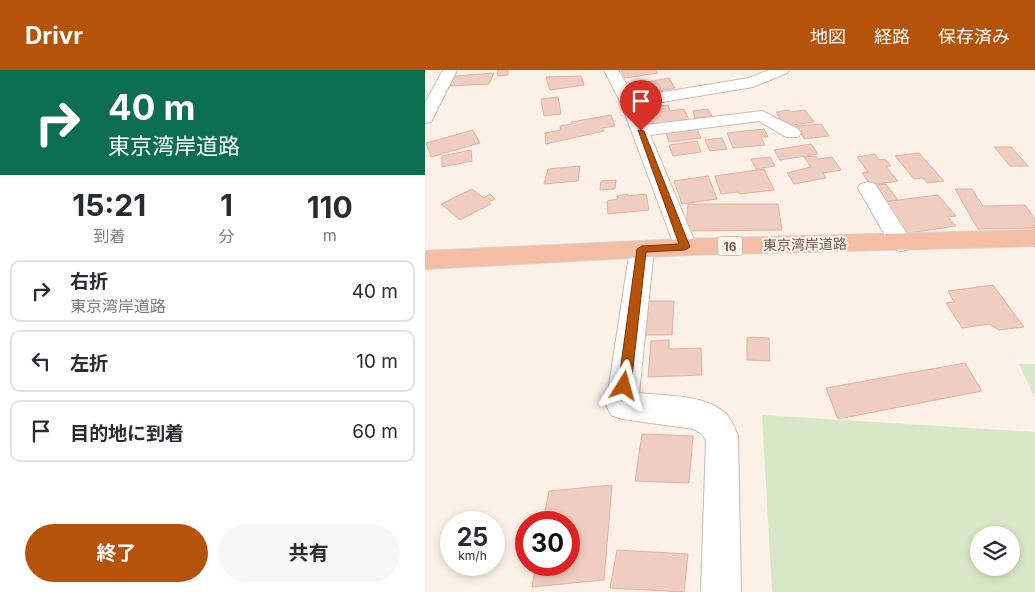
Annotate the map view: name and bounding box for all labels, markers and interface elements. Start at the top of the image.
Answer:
text: Drivr [25,21,83,50]
text: 地図 [810,26,846,47]
text: 経路 [874,26,910,47]
text: 保存済み [938,26,1010,47]
pin [620,80,662,131]
text: 40 m [108,86,196,128]
icon: arrive [627,87,655,115]
icon: right [25,90,90,155]
text: 東京湾岸道路 [108,133,240,159]
text: 15:21 [72,187,146,223]
text: 1 [220,187,233,223]
text: 110 [307,189,353,225]
text: m [323,225,337,245]
text: 到着 [93,226,125,246]
text: 分 [218,226,234,246]
street label: 東京湾岸道路 [763,235,847,253]
road number: 16 [717,237,743,256]
text: 右折 [70,270,108,293]
icon: right [27,277,55,305]
text: 40 m [352,280,398,303]
text: 東京湾岸道路 [70,296,166,316]
icon: left [27,347,55,375]
text: 10 m [356,350,398,373]
text: 左折 [70,352,108,375]
position arrow [597,359,649,411]
icon: arrive [27,417,55,445]
text: 60 m [352,420,398,443]
text: 目的地に到着 [70,422,184,445]
speed limit sign: 30 [515,511,580,576]
text: 25 [457,522,488,552]
button: 終了 [25,524,208,582]
button: 共有 [218,524,400,582]
map controls [970,526,1020,576]
button: layers [970,526,1020,576]
text: km/h [458,548,487,563]

